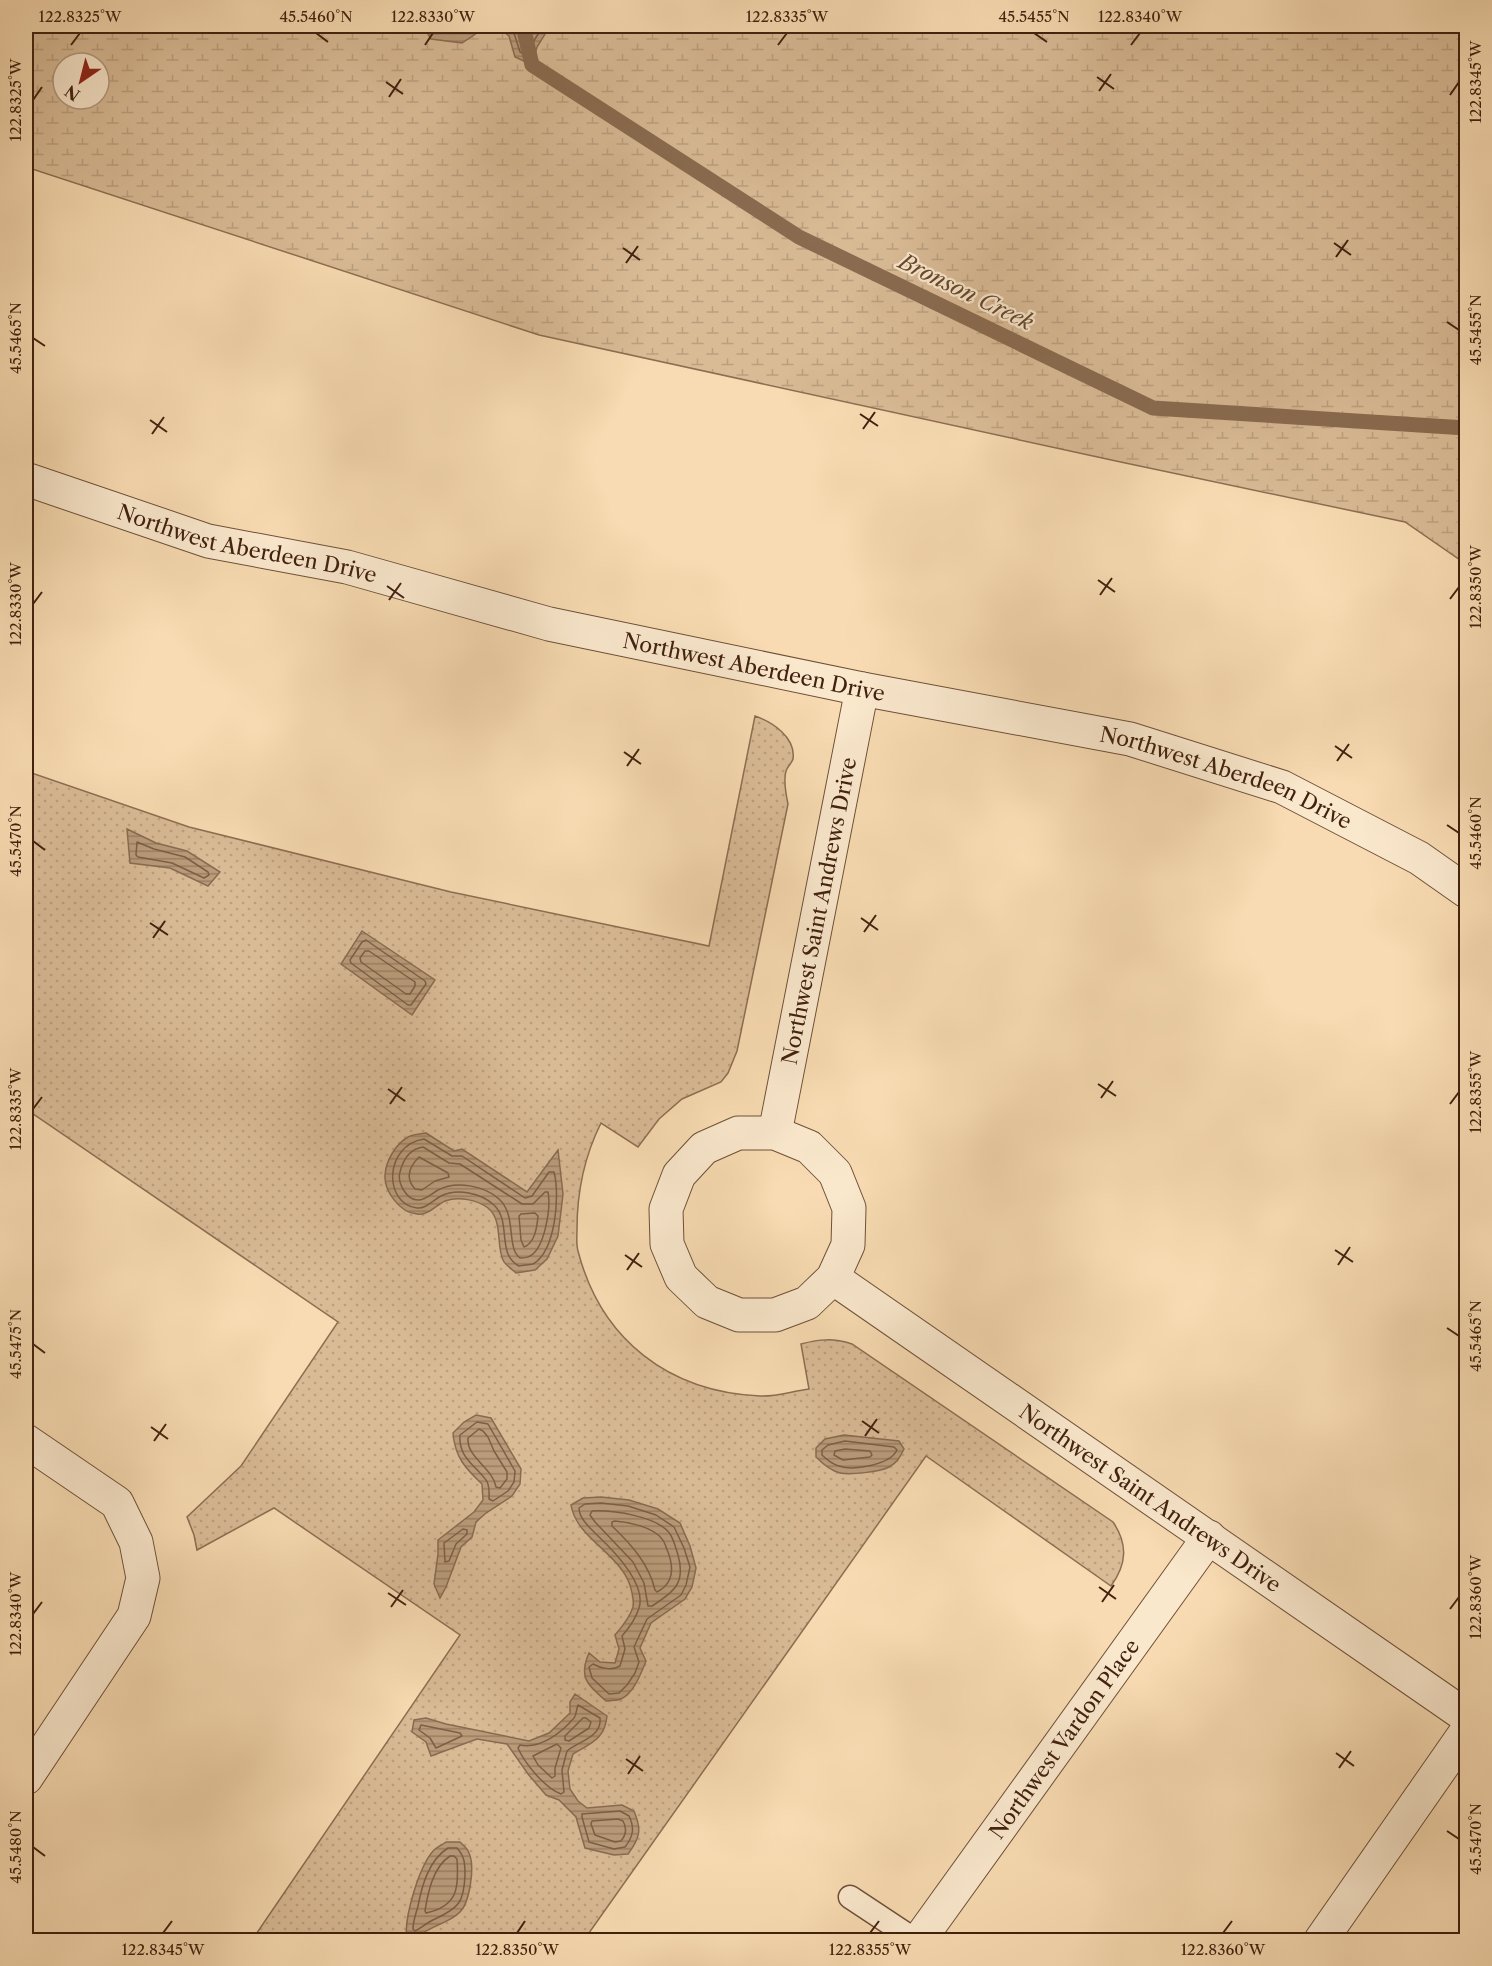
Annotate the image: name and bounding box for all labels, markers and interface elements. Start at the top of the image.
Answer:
text: 122.8325°W [39,7,122,26]
text: 45.5460°N [279,7,353,26]
text: 122.8330°W [391,7,475,26]
text: 122.8335°W [746,7,829,26]
text: 45.5455°N [998,7,1070,26]
text: 122.8340°W [1098,7,1183,26]
text: 122.8345°W [1466,40,1485,123]
north arrow [51,51,111,111]
text: 122.8325°W [6,58,25,141]
text: N [61,81,84,105]
water label: Bronson Creek [893,247,1038,336]
text: 45.5455°N [1466,294,1485,366]
text: 45.5465°N [6,302,25,374]
street label: Northwest Aberdeen Drive [114,499,380,587]
text: 122.8350°W [1466,545,1485,629]
text: 122.8330°W [6,562,25,646]
street label: Northwest Aberdeen Drive [621,627,887,706]
street label: Northwest Aberdeen Drive [1098,721,1356,834]
street label: Northwest Saint Andrews Drive [776,755,861,1067]
text: 45.5460°N [1466,796,1485,870]
text: 45.5470°N [6,805,25,877]
text: 122.8355°W [1466,1050,1485,1133]
text: 122.8335°W [6,1067,25,1150]
text: 45.5465°N [1466,1300,1485,1372]
text: 45.5475°N [6,1309,25,1379]
street label: Northwest Saint Andrews Drive [1015,1398,1286,1597]
text: 122.8360°W [1466,1554,1485,1639]
text: 122.8340°W [6,1571,25,1656]
street label: Northwest Vardon Place [984,1634,1144,1843]
text: 45.5470°N [1466,1803,1485,1875]
text: 45.5480°N [6,1810,25,1884]
text: 122.8345°W [122,1940,205,1959]
text: 122.8350°W [475,1940,559,1959]
text: 122.8355°W [829,1940,912,1959]
text: 122.8360°W [1181,1940,1266,1959]

